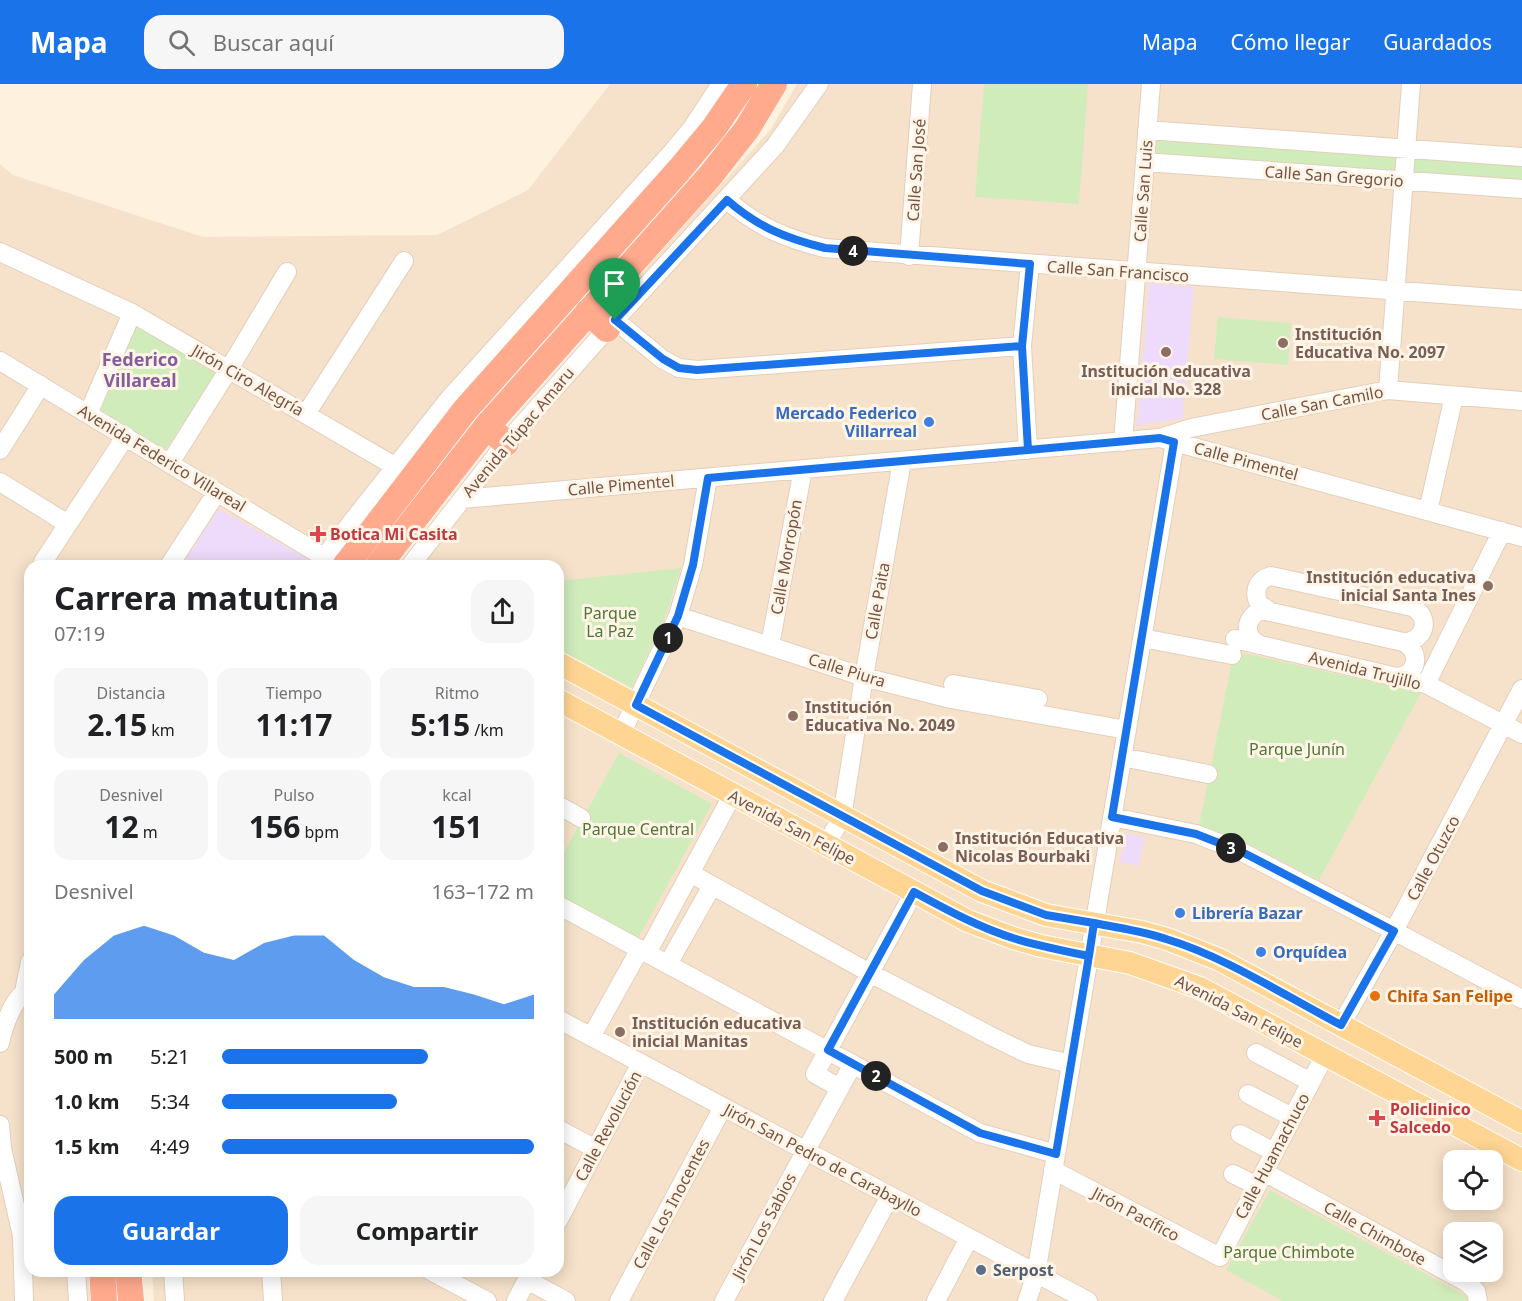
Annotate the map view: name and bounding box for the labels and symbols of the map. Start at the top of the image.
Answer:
street label: Calle San José [901,118,931,222]
street label: Calle San Luis [1128,139,1158,243]
street label: Calle San Gregorio [1264,160,1404,192]
pin: 4 [838,236,868,266]
street label: Calle San Francisco [1046,255,1190,287]
pin [589,258,640,320]
place label: Institución Educativa No. 2097 [1295,323,1445,363]
marker: Institución Educativa No. 2097 [1276,336,1290,350]
street label: Jirón Ciro Alegría [186,338,308,421]
marker: Institución educativa inicial No. 328 [1159,345,1173,359]
district label: Federico Villareal [102,347,178,392]
place label: Institución educativa inicial No. 328 [1081,360,1251,400]
street label: Avenida Túpac Amaru [457,362,579,502]
street label: Calle San Camilo [1259,380,1385,426]
street label: Avenida Federico Villareal [74,399,250,517]
place label: Mercado Federico Villarreal [775,402,917,442]
marker: Mercado Federico Villarreal [922,415,936,429]
street label: Calle Pimentel [1191,437,1301,485]
street label: Calle Pimentel [567,469,675,501]
street label: Calle Morropón [765,498,807,616]
place label: Botica Mi Casita [330,523,458,545]
marker: Botica Mi Casita [311,527,325,541]
street label: Calle Paita [859,561,895,641]
place label: Institución educativa inicial Santa Ines [1306,566,1476,606]
marker: Institución educativa inicial Santa Ines [1481,579,1495,593]
park label: Parque La Paz [583,602,637,642]
pin: 1 [653,623,683,653]
street label: Avenida Trujillo [1306,645,1424,695]
street label: Calle Piura [806,648,888,692]
place label: Institución Educativa No. 2049 [805,696,955,736]
marker: Institución Educativa No. 2049 [786,709,800,723]
park label: Parque Junín [1249,738,1345,760]
street label: Avenida San Felipe [725,784,859,870]
street label: Calle Otuzco [1401,812,1465,904]
park label: Parque Central [582,818,694,840]
place label: Institución Educativa Nicolas Bourbaki [955,827,1124,867]
pin: 3 [1216,833,1246,863]
marker: Institución Educativa Nicolas Bourbaki [936,840,950,854]
place label: Librería Bazar [1192,902,1303,924]
marker: Librería Bazar [1173,906,1187,920]
place label: Orquídea [1273,941,1347,963]
marker: Orquídea [1254,945,1268,959]
street label: Avenida San Felipe [1171,969,1307,1053]
place label: Chifa San Felipe [1387,985,1513,1007]
marker: Chifa San Felipe [1368,989,1382,1003]
place label: Institución educativa inicial Manitas [632,1012,802,1052]
marker: Institución educativa inicial Manitas [613,1025,627,1039]
pin: 2 [861,1061,891,1091]
street label: Calle Revolución [570,1067,646,1185]
street label: Calle Huamachuco [1229,1089,1315,1223]
street label: Jirón San Pedro de Carabayllo [718,1097,926,1222]
place label: Policlinico Salcedo [1390,1098,1471,1138]
marker: Policlinico Salcedo [1368,1109,1386,1127]
street label: Calle Los Inocentes [627,1135,715,1273]
street label: Jirón Los Sabios [726,1169,801,1285]
street label: Jirón Pacífico [1087,1181,1184,1246]
street label: Calle Chimbote [1320,1196,1430,1270]
park label: Parque Chimbote [1223,1241,1355,1263]
place label: Serpost [993,1259,1054,1281]
marker: Serpost [974,1263,988,1277]

